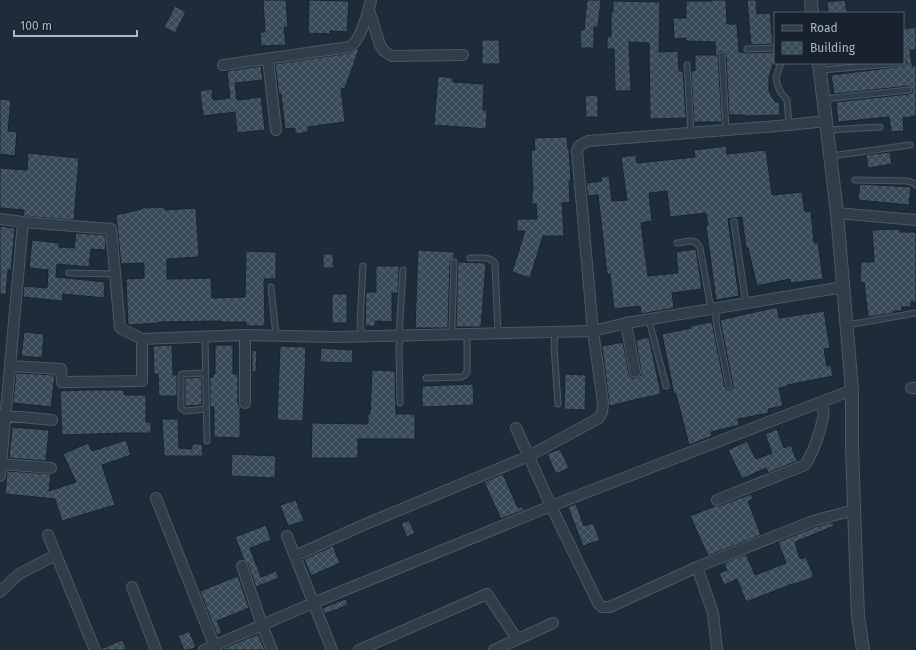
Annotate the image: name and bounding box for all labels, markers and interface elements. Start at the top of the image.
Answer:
scale bar [14,12,137,38]
legend [774,12,904,64]
text: 100 m [20,19,52,33]
text: Road [810,21,838,35]
text: Building [810,41,856,55]

